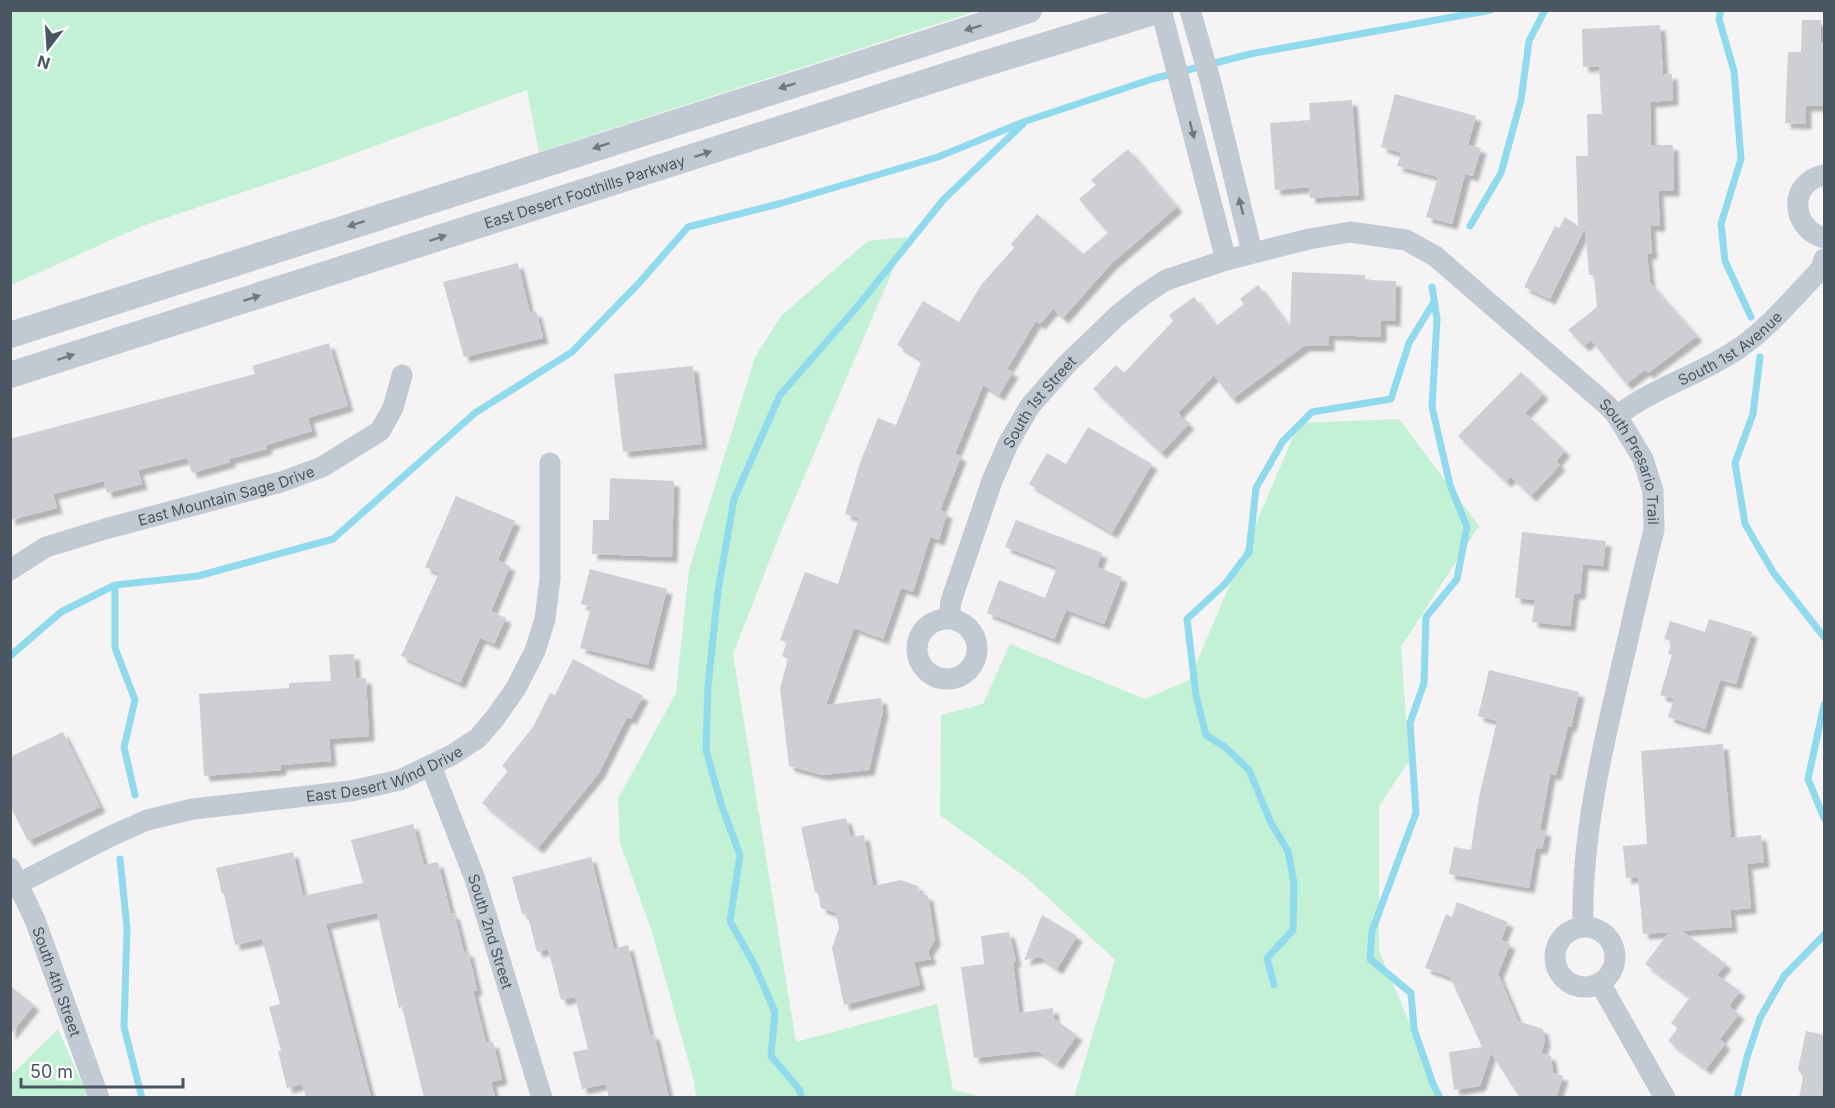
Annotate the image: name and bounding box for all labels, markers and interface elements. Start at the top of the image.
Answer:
north arrow [18,18,78,78]
one-way arrow [964,24,982,33]
text: N [35,51,52,74]
one-way arrow [778,82,796,92]
one-way arrow [1187,121,1197,139]
one-way arrow [592,141,610,151]
one-way arrow [694,148,712,158]
street label: East Desert Foothills Parkway [481,150,688,232]
one-way arrow [1235,196,1245,215]
one-way arrow [347,220,365,229]
one-way arrow [429,233,447,242]
one-way arrow [243,292,261,302]
street label: South 1st Avenue [1675,307,1786,389]
street label: South 1st Street [998,351,1080,451]
one-way arrow [57,352,75,361]
street label: South Presario Trail [1596,394,1663,525]
street label: East Mountain Sage Drive [136,461,317,529]
street label: East Desert Wind Drive [305,741,466,806]
street label: South 2nd Street [464,871,518,991]
street label: South 4th Street [29,924,86,1039]
scale bar [21,1051,183,1089]
text: 50 m [30,1061,73,1082]

